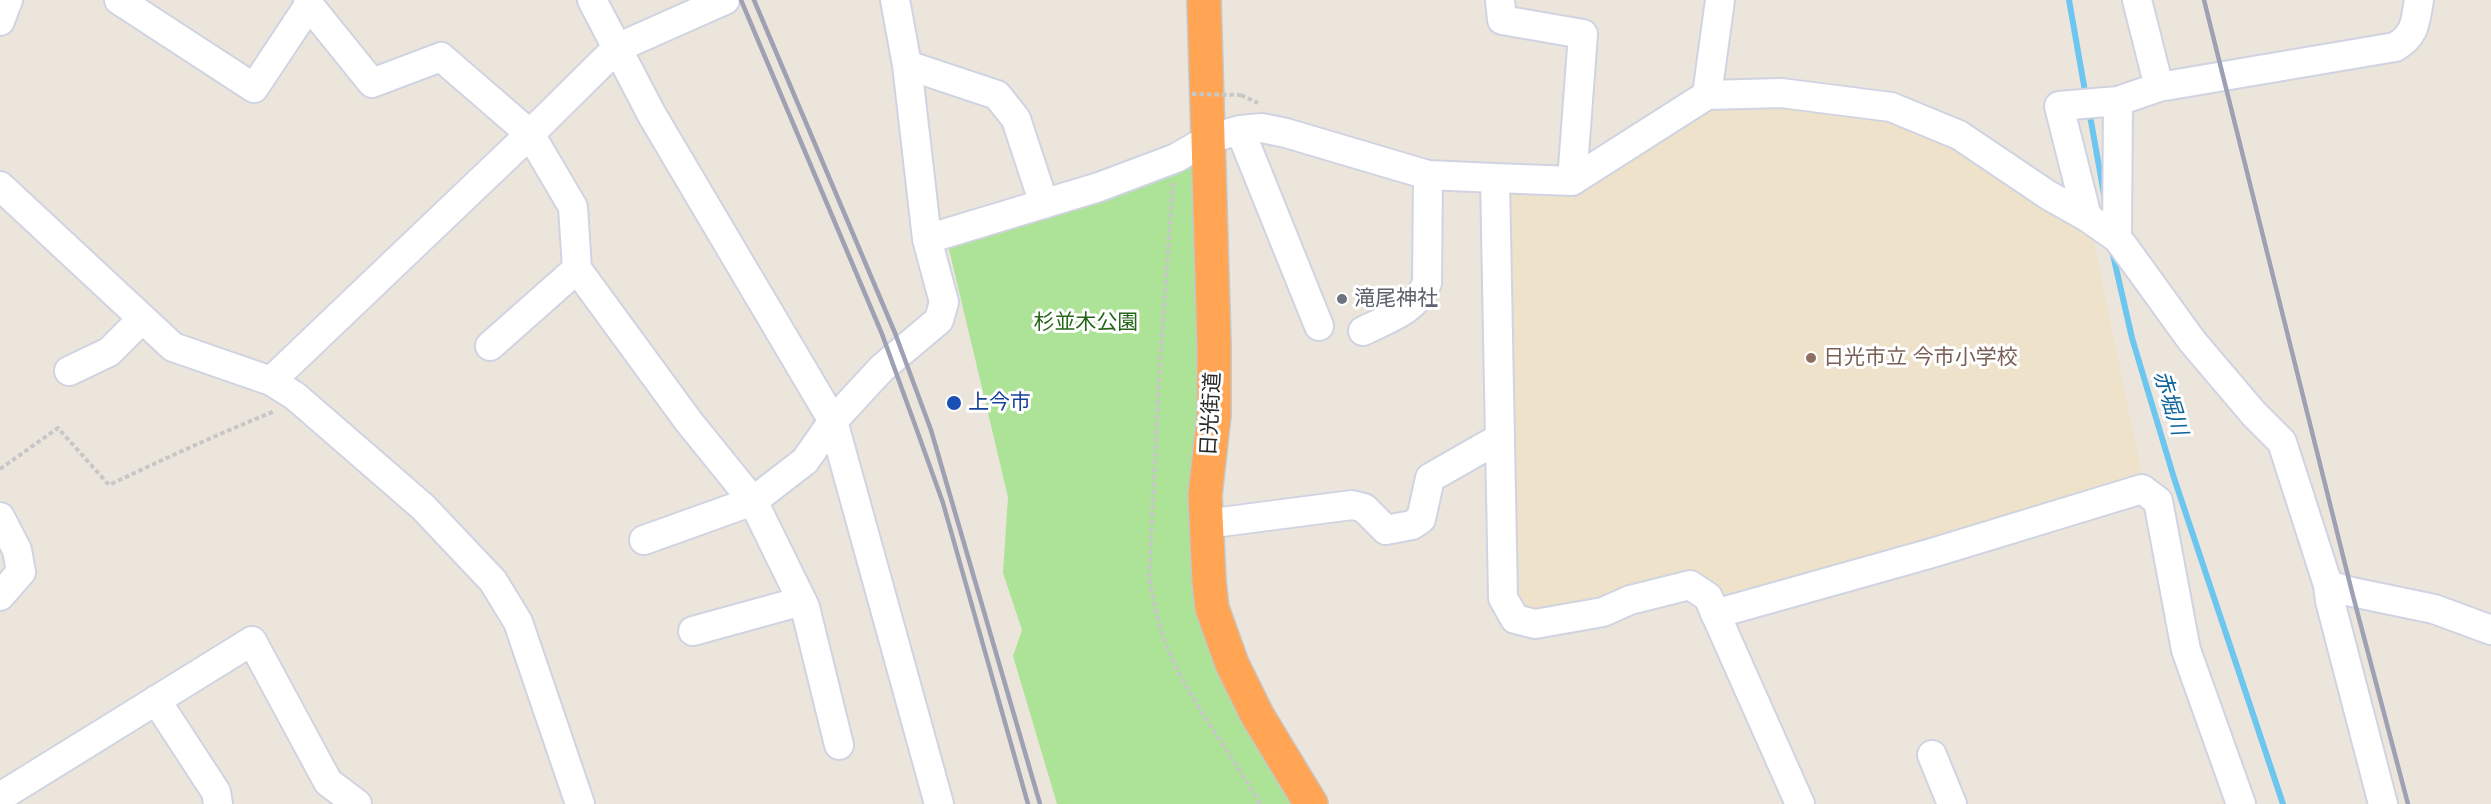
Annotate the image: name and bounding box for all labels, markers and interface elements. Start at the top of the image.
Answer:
place label: 滝尾神社 [1354,286,1438,312]
marker: 滝尾神社 [1335,292,1349,306]
park label: 杉並木公園 [1034,310,1138,336]
place label: 日光市立 今市小学校 [1823,345,2018,371]
marker: 日光市立 今市小学校 [1804,351,1818,365]
water label: 赤堀川 [2148,368,2192,438]
street label: 日光街道 [1196,371,1226,457]
place label: 上今市 [968,390,1031,416]
marker: 上今市 [945,394,963,412]

